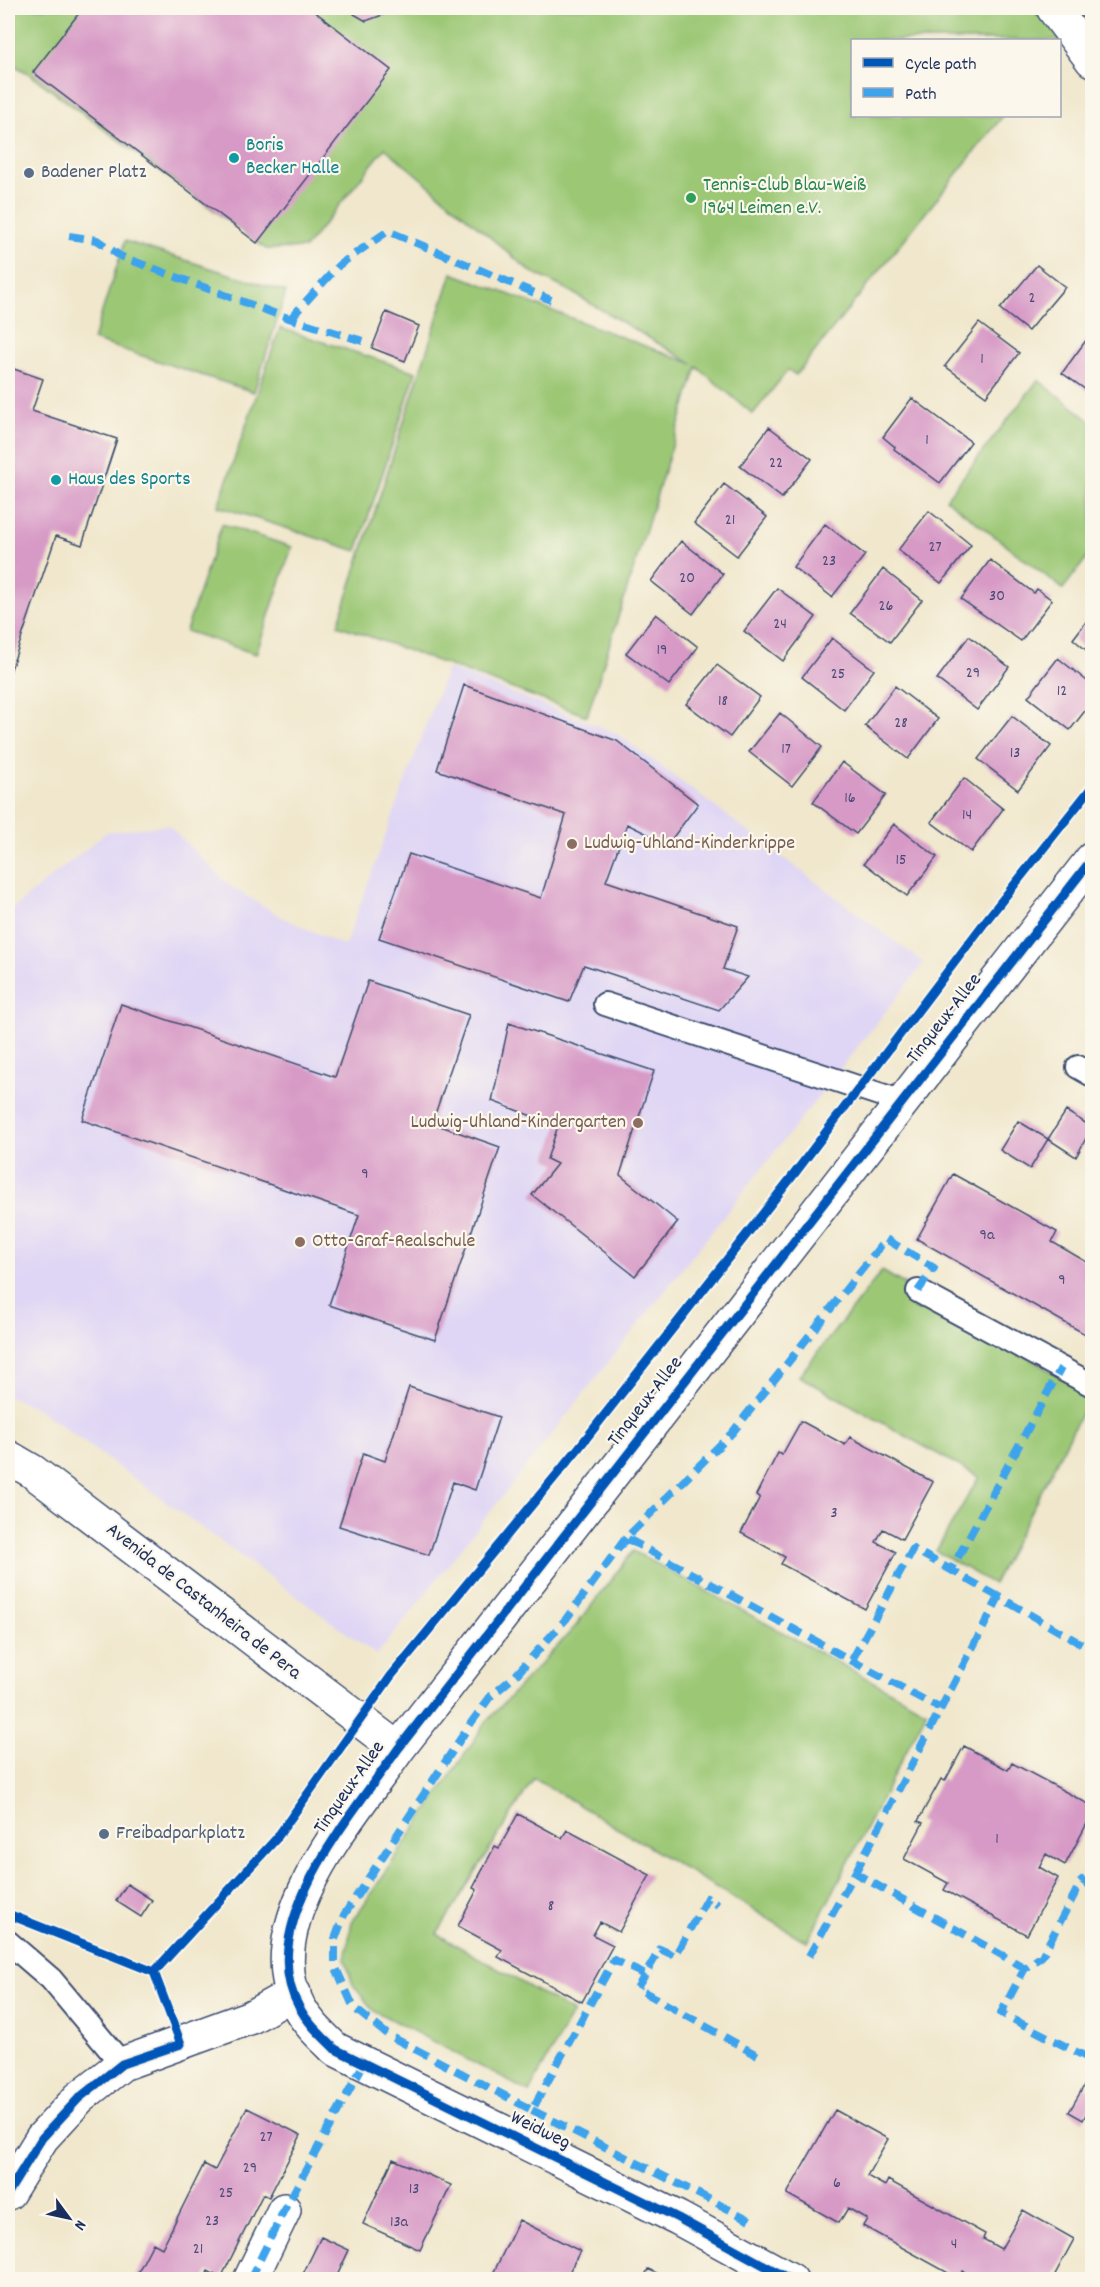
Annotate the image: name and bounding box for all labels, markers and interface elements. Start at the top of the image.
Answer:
legend [851,39,1061,117]
text: Cycle path [905,53,976,78]
text: Path [905,83,937,108]
place label: Boris Becker Halle [246,132,339,183]
marker: Boris Becker Halle [227,151,241,165]
place label: Badener Platz [41,159,147,187]
marker: Badener Platz [22,166,36,180]
place label: Tennis-Club Blau-Weiß 1964 Leimen e.V. [703,172,867,223]
marker: Tennis-Club Blau-Weiß 1964 Leimen e.V. [684,191,698,205]
house number: 2 [1029,287,1036,310]
house number: 1 [980,348,984,371]
house number: 1 [925,429,929,452]
house number: 22 [769,452,783,475]
place label: Haus des Sports [68,466,191,494]
marker: Haus des Sports [49,473,63,487]
house number: 21 [725,509,735,532]
house number: 27 [928,536,942,559]
house number: 23 [822,550,836,573]
house number: 20 [679,567,695,590]
house number: 30 [989,585,1005,608]
house number: 26 [879,595,894,618]
house number: 24 [773,613,787,636]
house number: 19 [657,639,667,662]
house number: 29 [966,662,980,685]
house number: 25 [831,663,845,686]
house number: 12 [1057,680,1067,703]
house number: 18 [718,690,728,713]
house number: 28 [894,712,908,735]
house number: 17 [781,738,791,761]
house number: 13 [1010,742,1020,765]
house number: 16 [844,787,856,810]
house number: 14 [962,804,972,827]
place label: Ludwig-Uhland-Kinderkrippe [584,830,795,858]
marker: Ludwig-Uhland-Kinderkrippe [565,837,579,851]
house number: 15 [896,849,906,872]
street label: Tinqueux-Allee [901,968,989,1070]
place label: Ludwig-Uhland-Kindergarten [411,1109,626,1137]
marker: Ludwig-Uhland-Kindergarten [631,1116,645,1130]
house number: 9 [361,1163,369,1186]
house number: 9a [980,1224,995,1247]
place label: Otto-Graf-Realschule [312,1228,475,1256]
marker: Otto-Graf-Realschule [293,1235,307,1249]
house number: 9 [1058,1269,1066,1292]
street label: Tinqueux-Allee [602,1351,690,1453]
house number: 3 [830,1502,838,1525]
street label: Avenida de Castanheira de Pera [99,1517,307,1688]
street label: Tinqueux-Allee [308,1736,393,1840]
place label: Freibadparkplatz [116,1820,245,1848]
marker: Freibadparkplatz [97,1827,111,1841]
house number: 1 [995,1828,999,1851]
house number: 8 [548,1895,554,1918]
street label: Weidweg [505,2104,575,2158]
house number: 27 [259,2126,273,2149]
house number: 29 [243,2157,257,2180]
house number: 6 [833,2172,841,2195]
house number: 13 [409,2178,419,2201]
house number: 25 [219,2182,233,2205]
north arrow [39,2188,99,2248]
house number: 23 [205,2210,219,2233]
house number: 13a [390,2211,409,2234]
text: N [68,2215,91,2234]
house number: 4 [951,2233,957,2256]
house number: 21 [193,2238,203,2261]

